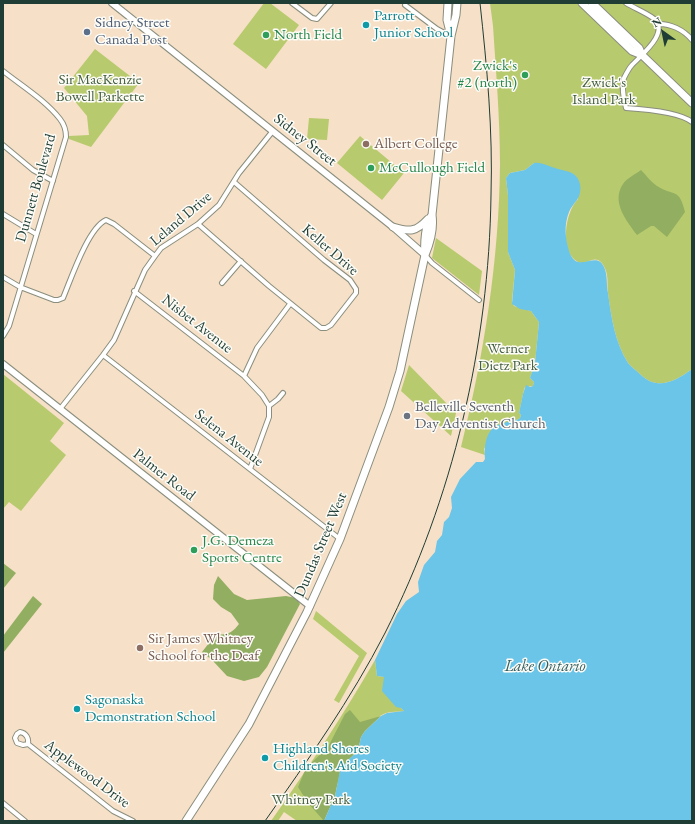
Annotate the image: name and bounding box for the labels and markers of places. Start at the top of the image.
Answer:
place label: Parrott Junior School [374,7,453,42]
place label: Sidney Street Canada Post [95,14,170,49]
marker: Parrott Junior School [361,20,371,30]
place label: North Field [274,26,342,44]
marker: Sidney Street Canada Post [82,27,92,37]
marker: North Field [261,30,271,40]
place label: Zwick's #2 (north) [458,57,517,92]
marker: Zwick's #2 (north) [520,70,530,80]
place label: Albert College [374,135,458,153]
marker: Albert College [361,139,371,149]
place label: McCullough Field [379,159,485,177]
marker: McCullough Field [366,163,376,173]
place label: Belleville Seventh Day Adventist Church [415,398,546,433]
marker: Belleville Seventh Day Adventist Church [402,411,412,421]
place label: J.G. Demeza Sports Centre [202,532,282,567]
marker: J.G. Demeza Sports Centre [189,545,199,555]
place label: Sir James Whitney School for the Deaf [148,630,259,665]
marker: Sir James Whitney School for the Deaf [135,643,145,653]
place label: Sagonaska Demonstration School [85,691,215,726]
marker: Sagonaska Demonstration School [72,704,82,714]
place label: Highland Shores Children's Aid Society [273,740,402,775]
marker: Highland Shores Children's Aid Society [260,753,270,763]

